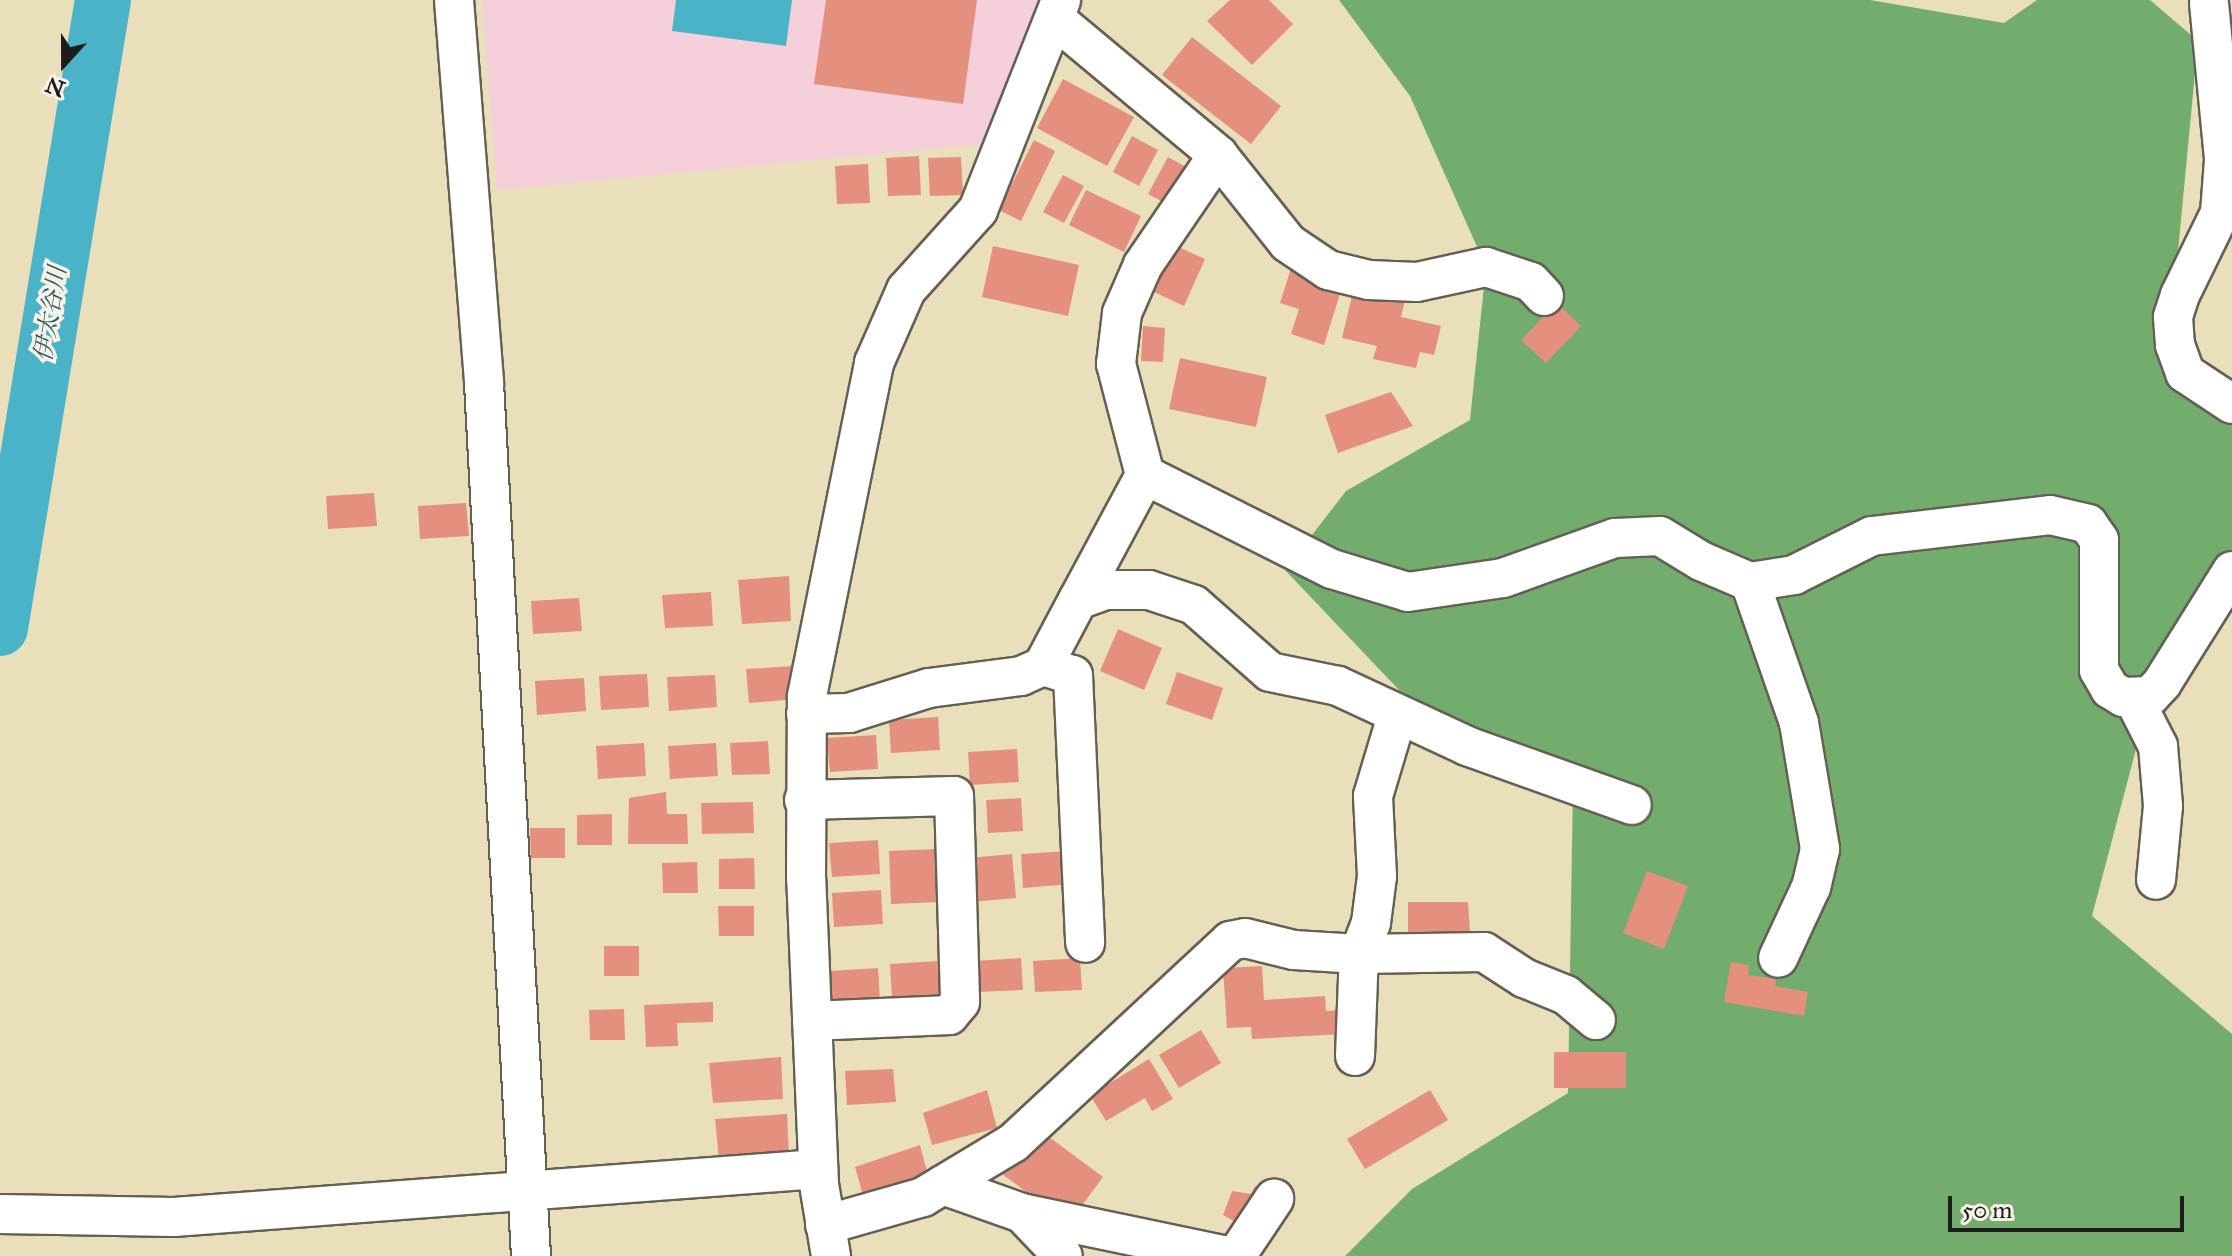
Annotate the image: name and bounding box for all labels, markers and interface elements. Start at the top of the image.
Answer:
north arrow [24,24,104,104]
text: N [42,71,69,103]
water label: 伊太谷川 [29,264,73,364]
scale bar [1952,1180,2188,1230]
text: 50 m [1962,1195,2012,1225]

